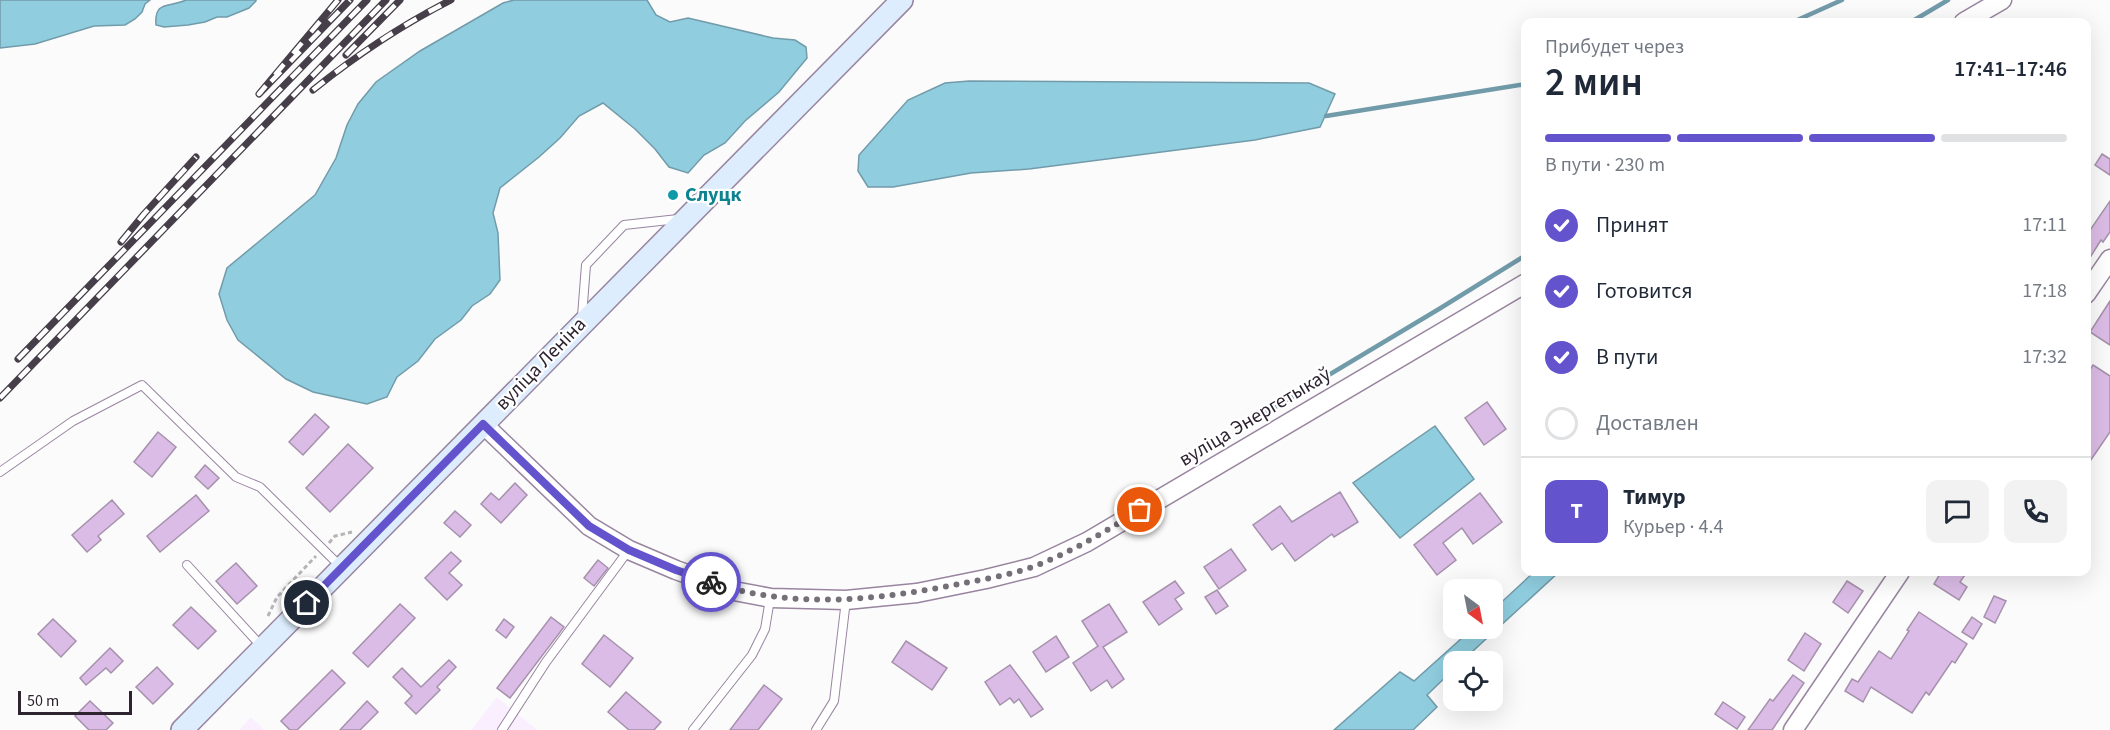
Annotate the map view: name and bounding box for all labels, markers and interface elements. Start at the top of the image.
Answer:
text: Прибудет через [1545,33,1684,61]
text: 17:41–17:46 [1954,53,2067,85]
text: 2 мин [1545,55,1643,111]
text: В пути · 230 m [1545,151,1665,179]
place label: Слуцк [685,181,741,209]
marker: Слуцк [666,188,680,202]
icon: check [1545,209,1578,242]
text: Принят [1596,209,1669,241]
text: 17:11 [2022,211,2067,239]
icon: check [1545,275,1578,308]
text: Готовится [1596,275,1693,307]
text: 17:18 [2022,277,2067,305]
street label: вуліца Леніна [489,311,593,417]
icon: check [1545,341,1578,374]
text: В пути [1596,341,1658,373]
text: 17:32 [2022,343,2067,371]
street label: вуліца Энергетыкаў [1174,360,1337,473]
text: Доставлен [1596,407,1699,439]
button: chat [1926,480,1989,543]
button: phone [2004,480,2067,543]
text: Тимур [1623,481,1686,513]
pin [1114,484,1165,535]
icon: bag [1123,493,1156,526]
text: Т [1570,495,1583,527]
text: Курьер · 4.4 [1623,513,1723,541]
courier [681,552,741,612]
icon: bike [695,566,728,599]
pin [281,577,332,628]
north arrow [1443,579,1503,639]
map controls [1443,579,1503,711]
icon: home [290,586,323,619]
button: locate [1443,651,1503,711]
scale bar [18,688,132,716]
text: 50 m [27,690,59,712]

